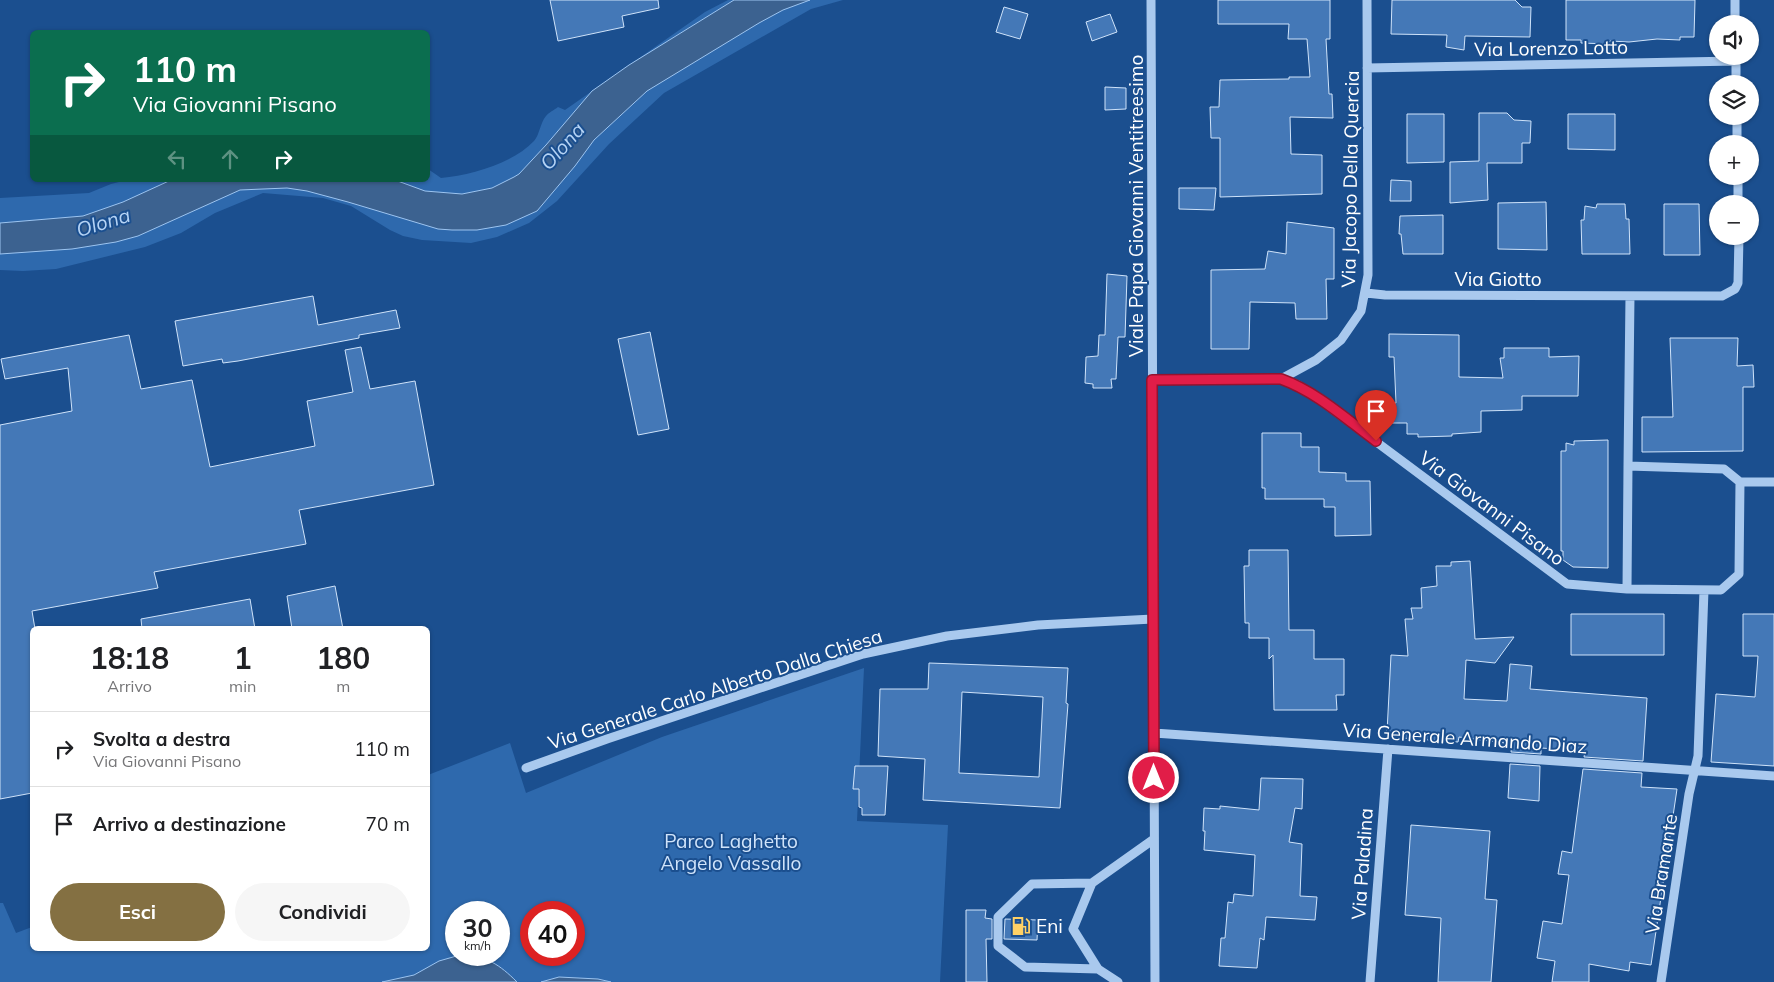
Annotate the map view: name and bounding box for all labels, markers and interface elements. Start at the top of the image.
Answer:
map controls [1709,15,1759,245]
button: sound [1709,15,1759,65]
street label: Via Lorenzo Lotto [1474,35,1628,61]
text: 110 m [133,47,237,91]
icon: right [50,50,115,115]
street label: Viale Papa Giovanni Ventitreesimo [1124,55,1148,357]
street label: Via Jacopo Della Quercia [1336,70,1364,288]
button: layers [1709,75,1759,125]
text: Via Giovanni Pisano [133,90,337,118]
water label: Olona [534,117,590,175]
button: + [1709,135,1759,185]
icon: left [163,145,191,173]
icon: ahead [216,145,244,173]
icon: right [269,145,297,173]
button: − [1709,195,1759,245]
water label: Olona [73,202,133,242]
street label: Via Giotto [1454,267,1542,291]
pin [1355,390,1397,441]
icon: arrive [1362,397,1390,425]
street label: Via Giovanni Pisano [1414,445,1570,571]
street label: Via Generale Carlo Alberto Dalla Chiesa [545,624,885,754]
text: 18:18 [90,639,169,677]
text: 1 [234,639,252,677]
text: 180 [316,639,370,677]
text: Arrivo [107,676,152,696]
text: min [229,676,256,696]
text: m [336,676,350,696]
street label: Via Generale Armando Diaz [1342,717,1588,759]
text: Svolta a destra [93,727,231,751]
icon: right [50,735,78,763]
text: 110 m [354,737,410,761]
text: Via Giovanni Pisano [93,751,241,771]
position arrow [1127,751,1179,803]
street label: Via Paladina [1346,807,1378,921]
icon: arrive [50,810,78,838]
text: Arrivo a destinazione [93,812,286,836]
text: 70 m [366,812,410,836]
street label: Via Bramante [1640,812,1682,936]
park label: Parco Laghetto Angelo Vassallo [661,829,801,875]
button: Esci [50,883,225,941]
button: Condividi [235,883,410,941]
speed limit sign: 40 [520,901,585,966]
text: 30 [462,912,493,943]
place label: Eni [1036,914,1063,938]
fuel station icon: Eni [1010,915,1032,937]
text: km/h [464,938,491,953]

